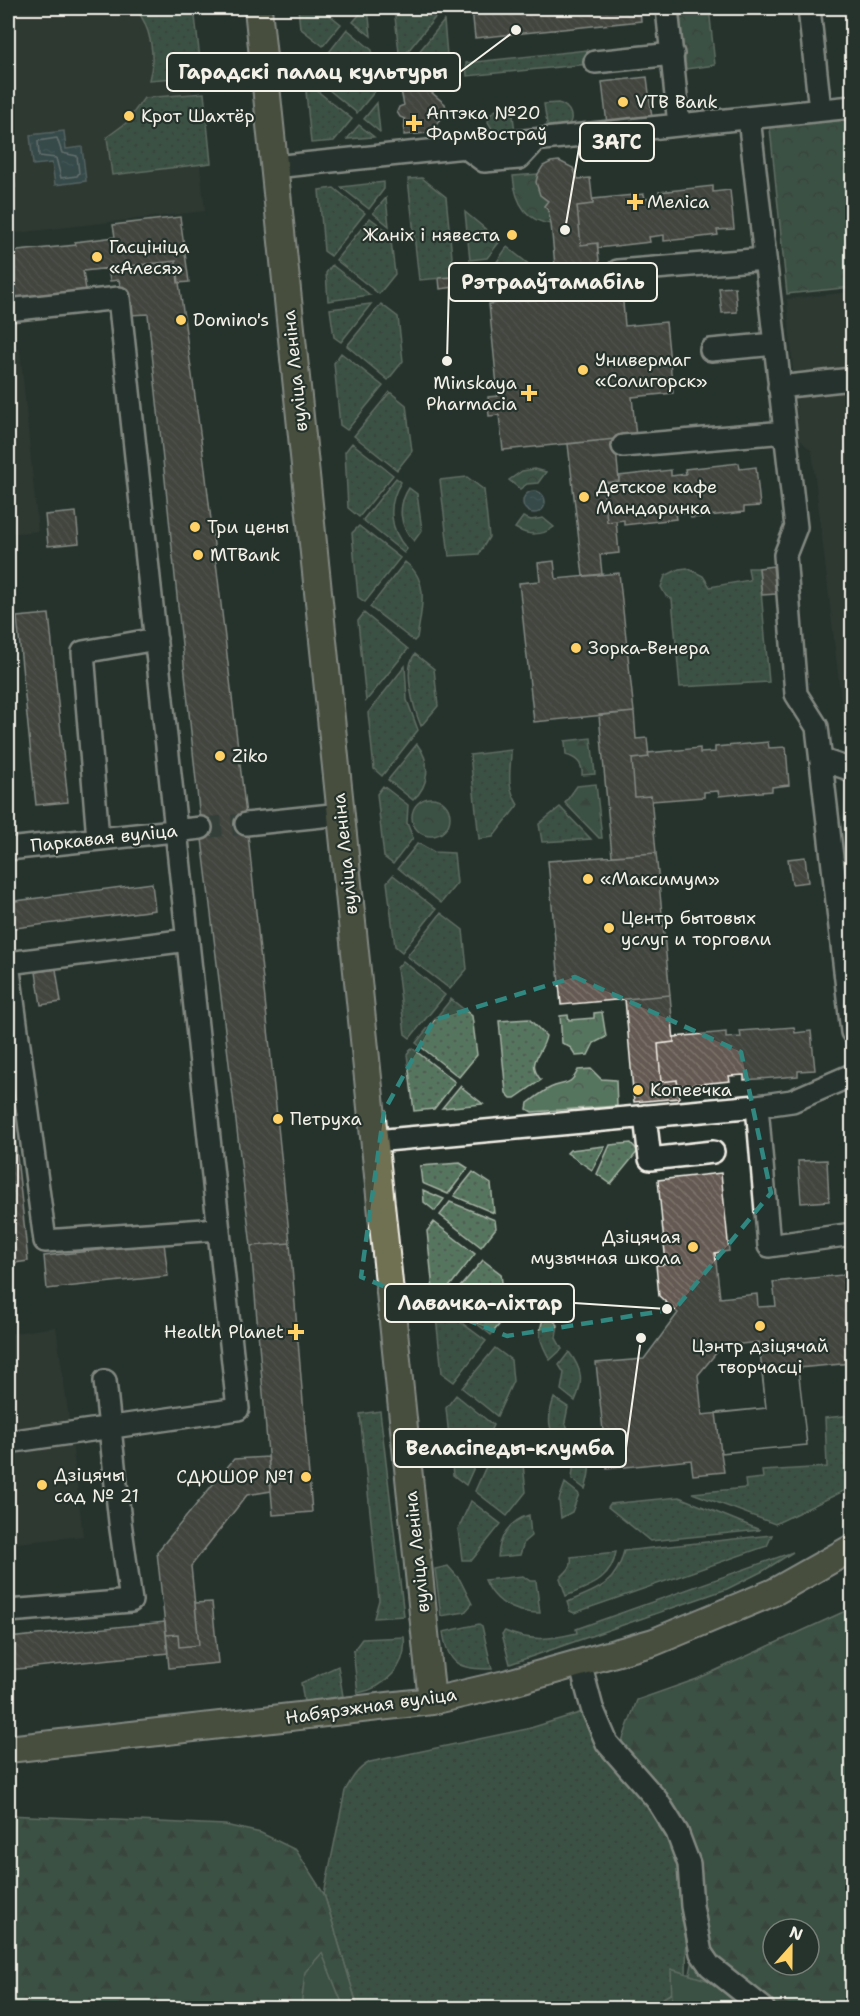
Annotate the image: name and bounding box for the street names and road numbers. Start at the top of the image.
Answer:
street label: вуліца Леніна [277,309,313,433]
street label: вуліца Леніна [327,792,363,916]
street label: Паркавая вуліца [29,818,179,858]
street label: вуліца Леніна [399,1490,435,1614]
street label: Набярэжная вуліца [284,1682,458,1730]

